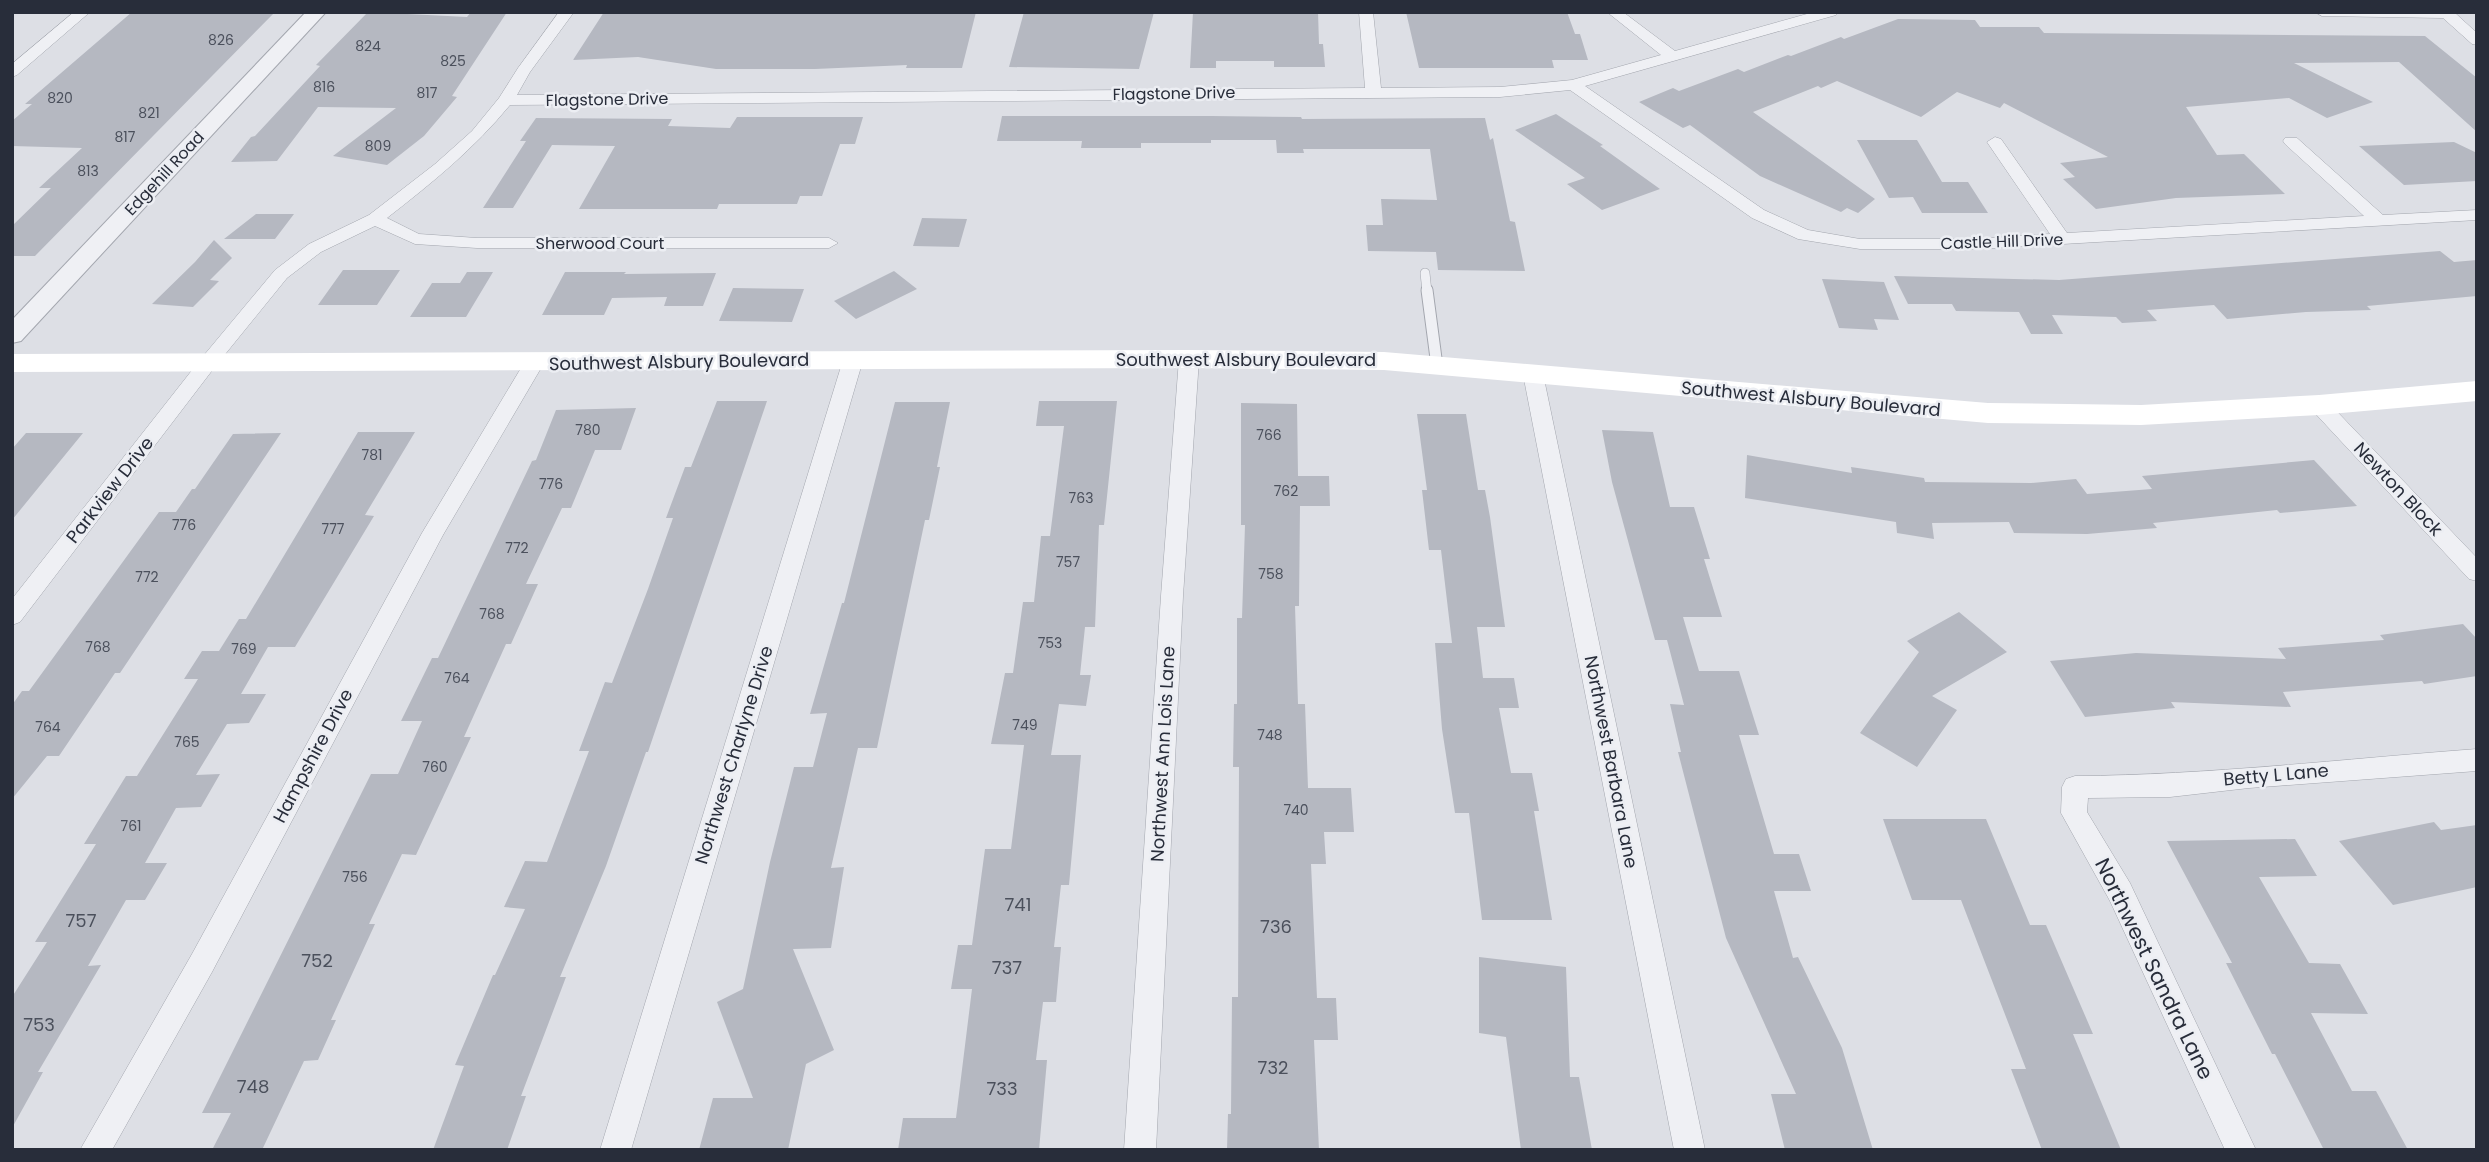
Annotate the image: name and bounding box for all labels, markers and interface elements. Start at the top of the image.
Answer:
house number: 826 [208,30,234,50]
house number: 824 [355,36,381,56]
house number: 825 [440,51,466,71]
house number: 816 [313,77,335,97]
street label: Flagstone Drive [1113,81,1236,106]
house number: 817 [417,83,438,103]
street label: Flagstone Drive [546,87,669,112]
house number: 820 [47,88,73,108]
house number: 821 [138,103,160,123]
street label: Edgehill Road [119,126,209,221]
house number: 817 [115,127,136,147]
house number: 809 [365,136,391,156]
house number: 813 [77,161,99,181]
street label: Castle Hill Drive [1940,228,2064,255]
street label: Sherwood Court [536,232,665,255]
street label: Southwest Alsbury Boulevard [549,347,809,376]
street label: Southwest Alsbury Boulevard [1116,347,1376,372]
street label: Southwest Alsbury Boulevard [1680,375,1942,422]
house number: 780 [575,420,601,440]
house number: 766 [1256,425,1282,445]
street label: Parkview Drive [60,431,159,548]
street label: Newton Block [2348,436,2449,542]
house number: 781 [362,445,382,465]
house number: 776 [539,474,563,494]
house number: 762 [1274,481,1298,501]
house number: 763 [1069,488,1093,508]
house number: 776 [172,515,196,535]
house number: 777 [322,519,345,539]
house number: 772 [505,538,529,558]
house number: 757 [1056,552,1080,572]
house number: 758 [1258,564,1284,584]
house number: 772 [135,567,159,587]
house number: 768 [479,604,505,624]
house number: 753 [1038,633,1062,653]
house number: 768 [85,637,111,657]
house number: 769 [231,639,257,659]
street label: Northwest Charlyne Drive [688,643,779,867]
street label: Northwest Ann Lois Lane [1144,645,1181,863]
street label: Northwest Barbara Lane [1579,653,1644,870]
house number: 764 [444,668,470,688]
street label: Hampshire Drive [267,684,358,827]
house number: 749 [1012,715,1038,735]
house number: 764 [35,717,61,737]
house number: 748 [1257,725,1283,745]
house number: 765 [174,732,200,752]
house number: 760 [422,757,448,777]
street label: Betty L Lane [2222,757,2330,792]
house number: 740 [1283,800,1309,820]
house number: 761 [120,816,142,836]
street label: Northwest Sandra Lane [2088,853,2221,1084]
house number: 756 [342,867,368,887]
house number: 741 [1005,892,1031,917]
house number: 757 [66,908,97,933]
house number: 736 [1260,914,1292,939]
house number: 752 [301,948,333,973]
house number: 737 [992,955,1022,980]
house number: 753 [23,1012,55,1037]
house number: 732 [1258,1055,1288,1080]
house number: 748 [237,1074,269,1099]
house number: 733 [986,1076,1018,1101]

